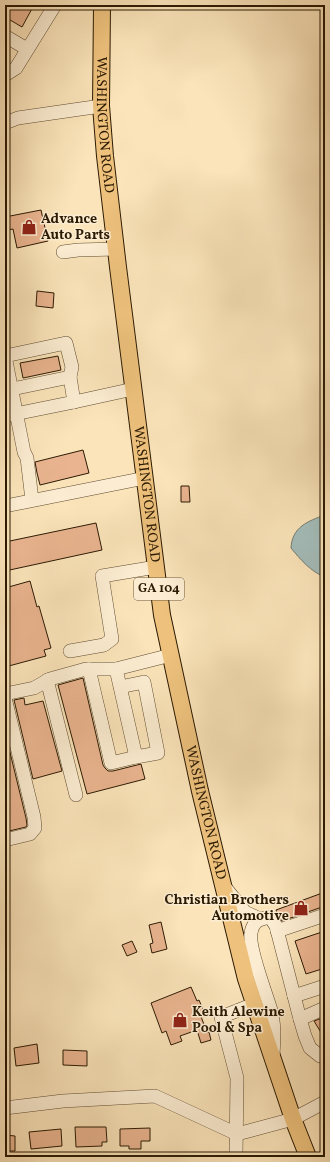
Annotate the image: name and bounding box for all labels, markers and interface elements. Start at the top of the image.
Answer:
street label: WASHINGTON ROAD [91,56,119,194]
place label: Advance Auto Parts [41,210,110,245]
shop icon: Advance Auto Parts [20,218,38,236]
street label: WASHINGTON ROAD [129,425,165,563]
road number: GA 104 [134,578,184,600]
street label: WASHINGTON ROAD [181,744,231,881]
place label: Christian Brothers Automotive [165,891,289,926]
shop icon: Christian Brothers Automotive [292,899,310,917]
place label: Keith Alewine Pool & Spa [192,1003,285,1038]
shop icon: Keith Alewine Pool & Spa [171,1011,189,1029]

